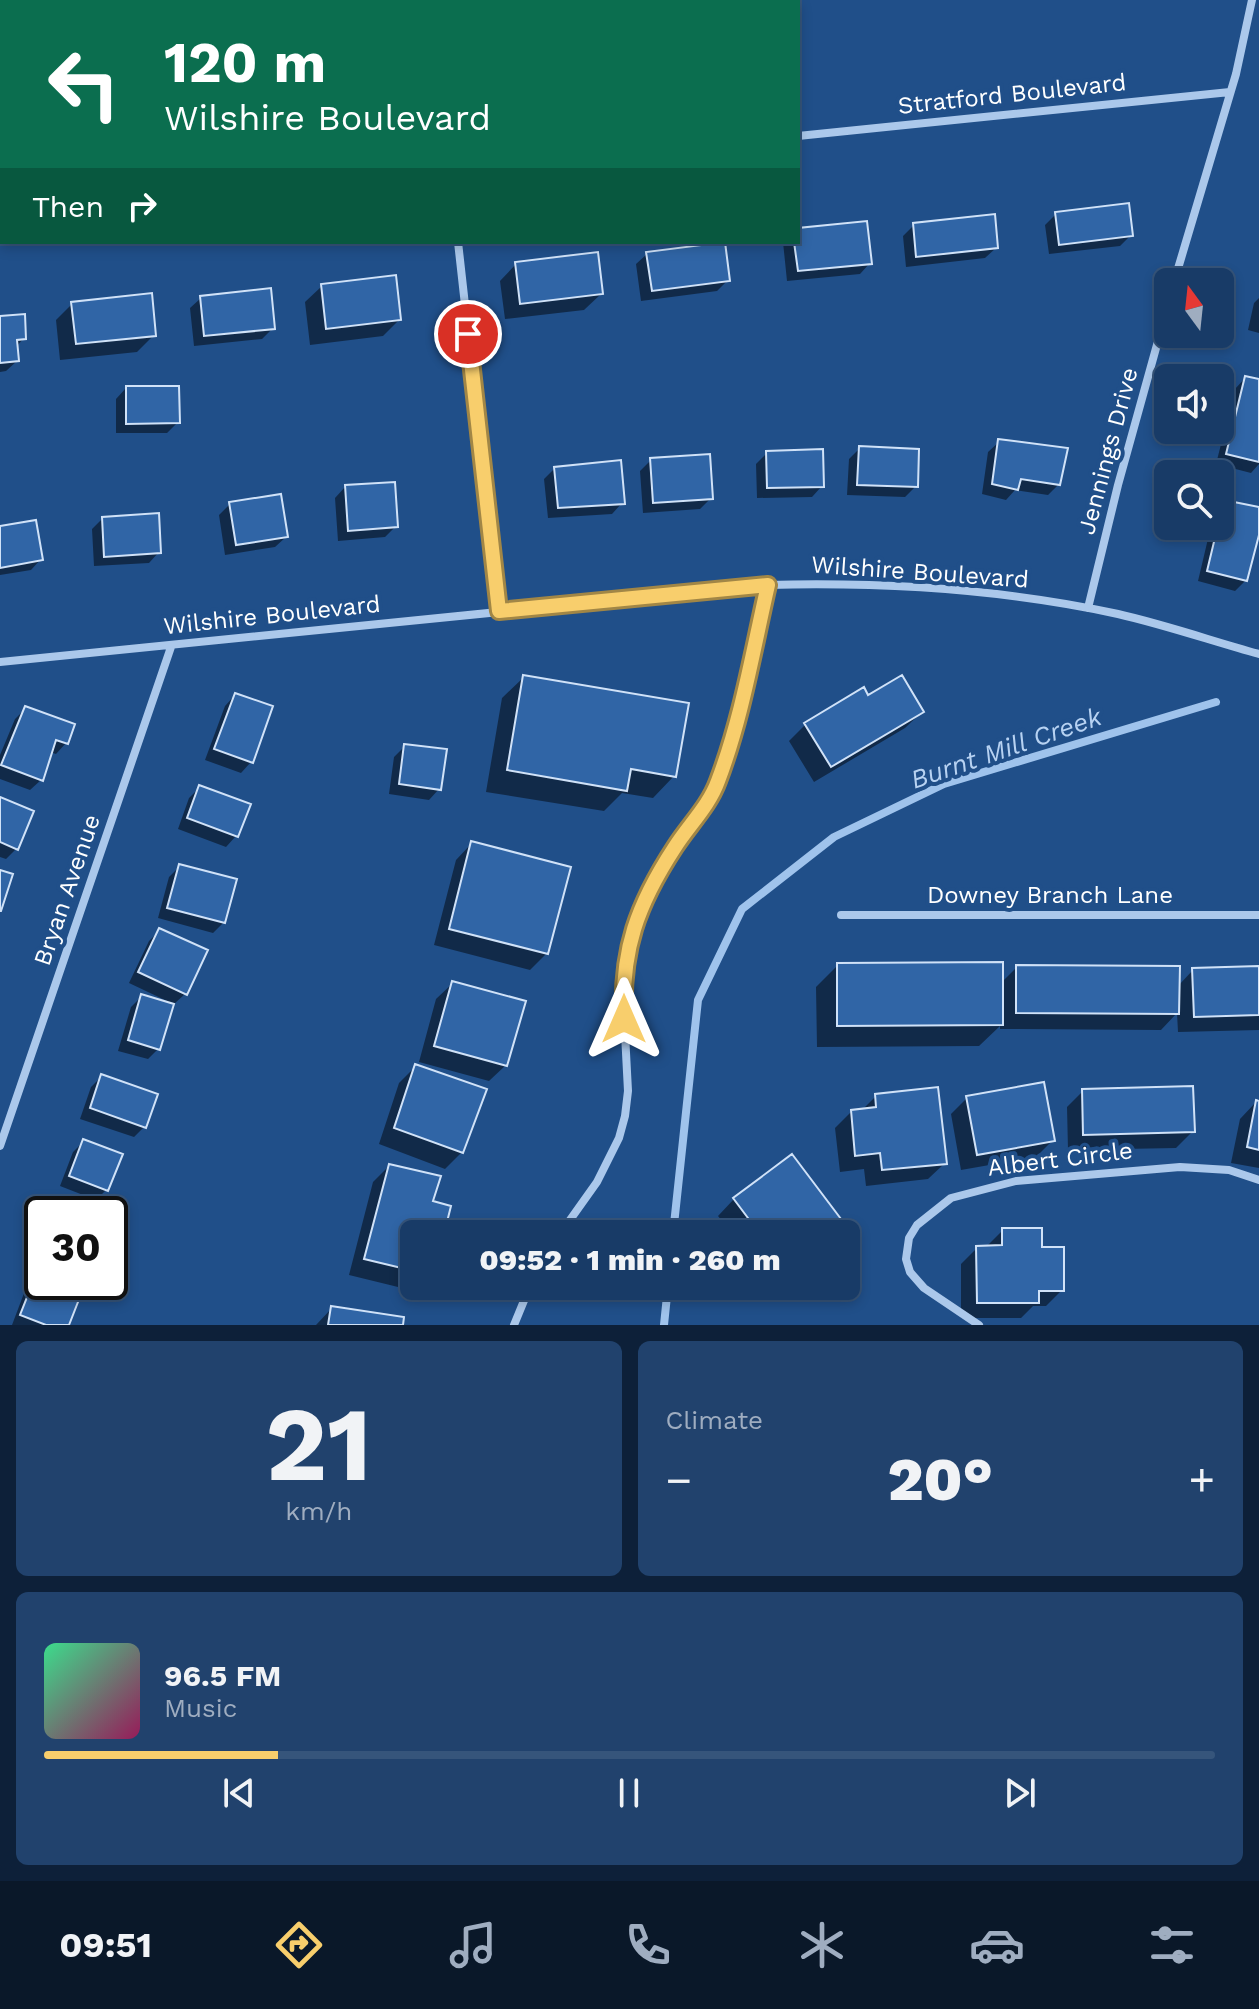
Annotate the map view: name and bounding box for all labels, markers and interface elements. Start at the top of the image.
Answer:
text: 120 m [164,30,326,96]
icon: left [32,32,136,136]
street label: Stratford Boulevard [896,68,1128,120]
text: Wilshire Boulevard [164,97,491,139]
icon: right [120,184,164,228]
text: Then [32,189,104,224]
north arrow [1154,268,1234,348]
map controls [1154,268,1234,540]
pin [434,300,502,368]
icon: arrive [446,312,490,356]
button: sound [1154,364,1234,444]
street label: Jennings Drive [1072,365,1144,537]
button: search [1154,460,1234,540]
street label: Wilshire Boulevard [810,550,1030,594]
street label: Wilshire Boulevard [162,590,382,640]
water label: Burnt Mill Creek [907,701,1106,795]
street label: Bryan Avenue [28,811,106,969]
street label: Downey Branch Lane [927,881,1173,909]
position arrow [582,977,666,1061]
street label: Albert Circle [986,1136,1134,1182]
speed limit sign: 30 [24,1196,128,1300]
text: 09:52 · 1 min · 260 m [479,1242,781,1277]
text: 21 [265,1383,372,1505]
text: Climate [666,1405,763,1435]
text: 20° [887,1444,993,1515]
text: − [666,1454,692,1506]
text: + [1188,1454,1215,1506]
text: km/h [285,1496,352,1526]
text: 96.5 FM [164,1658,281,1693]
text: Music [164,1693,237,1723]
icon: previous [217,1771,261,1815]
icon: pause [607,1771,651,1815]
icon: next [998,1771,1042,1815]
icon: directions [271,1917,327,1973]
icon: music [445,1917,501,1973]
icon: phone [620,1917,676,1973]
icon: climate [794,1917,850,1973]
icon: car [969,1917,1025,1973]
icon: filters [1144,1917,1200,1973]
text: 09:51 [59,1924,152,1966]

